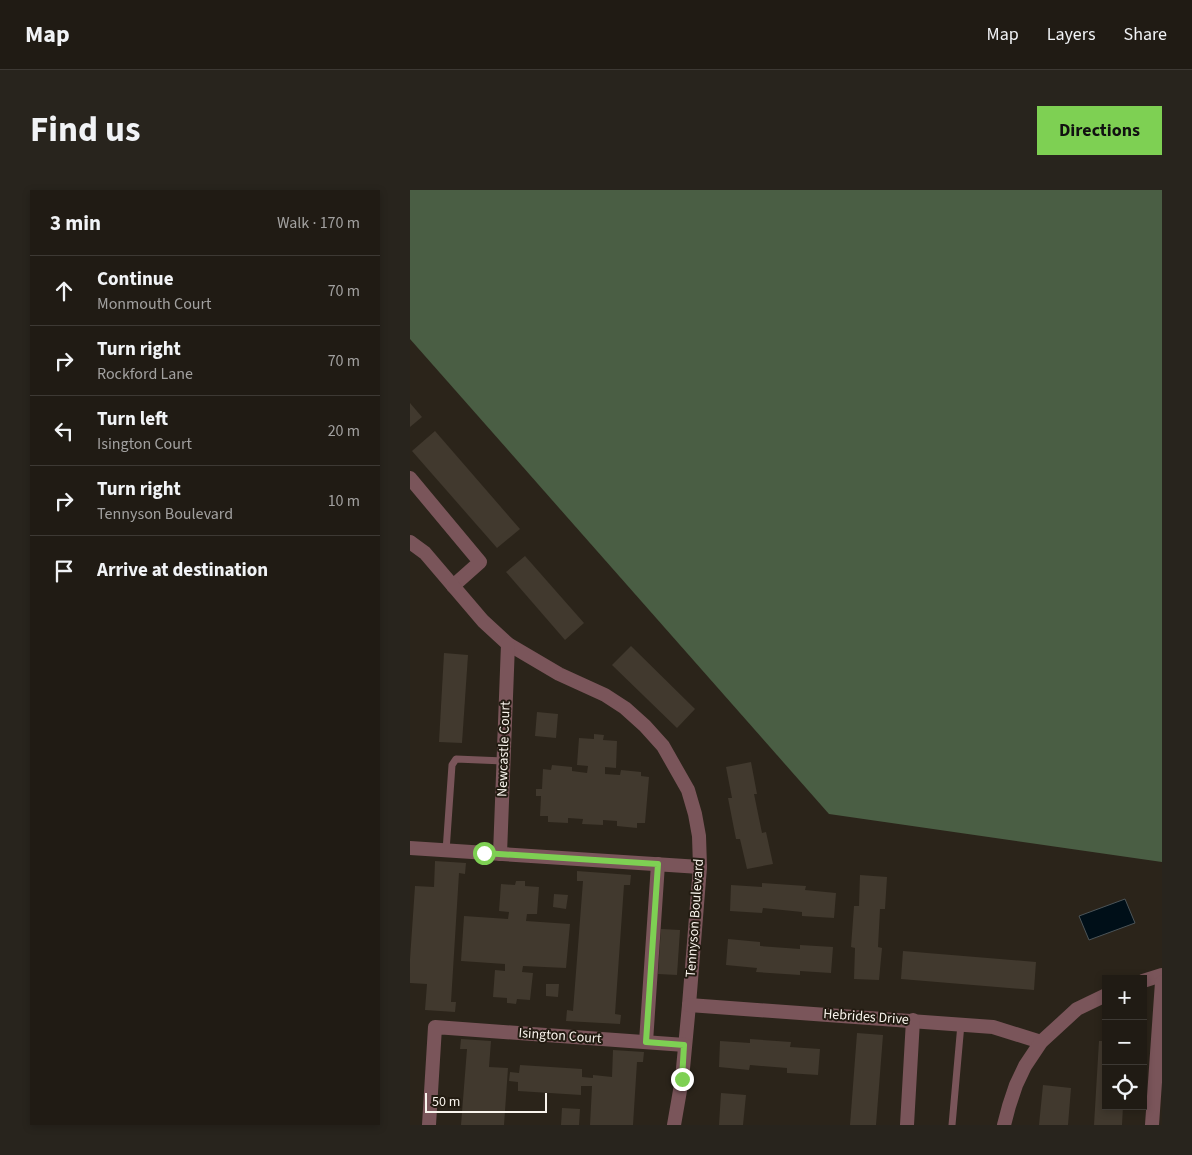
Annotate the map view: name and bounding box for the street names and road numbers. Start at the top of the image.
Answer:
street label: Newcastle Court [492,701,516,797]
street label: Tennyson Boulevard [681,858,709,978]
street label: Hebrides Drive [822,1004,910,1030]
street label: Isington Court [518,1023,602,1049]

